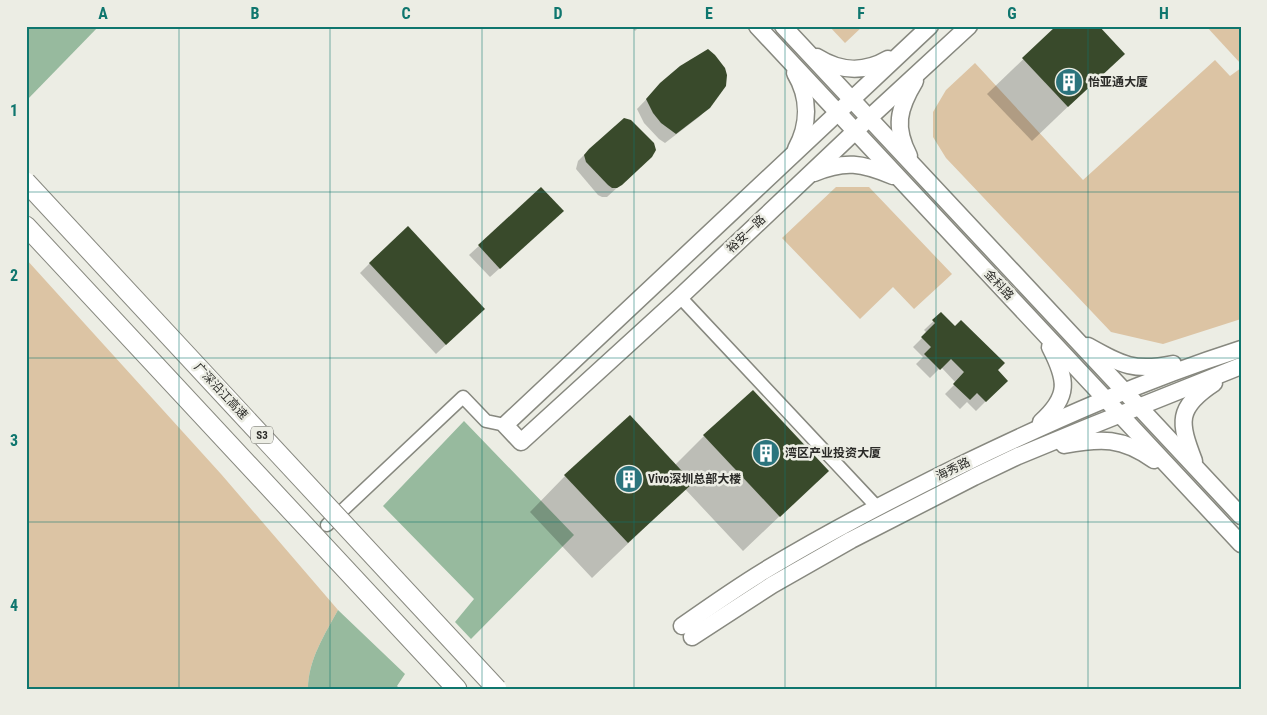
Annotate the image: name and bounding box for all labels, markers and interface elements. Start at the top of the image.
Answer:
text: A [98,4,108,23]
text: B [251,4,260,23]
text: C [401,4,411,23]
text: D [553,4,563,23]
text: E [705,4,713,23]
text: F [857,4,865,23]
text: G [1007,4,1017,23]
text: H [1159,4,1169,23]
building icon: 怡亚通大厦 [1054,67,1084,97]
place label: 怡亚通大厦 [1088,75,1148,89]
text: 1 [10,101,18,120]
street label: 裕安一路 [724,212,768,256]
text: 2 [10,266,18,285]
street label: 金科路 [982,267,1016,303]
street label: 广深沿江高速 [191,360,251,422]
road number: S3 [251,426,273,444]
text: 3 [10,431,18,450]
building icon: 湾区产业投资大厦 [751,438,781,468]
place label: 湾区产业投资大厦 [785,446,881,460]
street label: 海秀路 [934,455,972,483]
building icon: Vivo深圳总部大楼 [614,464,644,494]
place label: Vivo深圳总部大楼 [648,472,741,486]
text: 4 [10,596,18,615]

